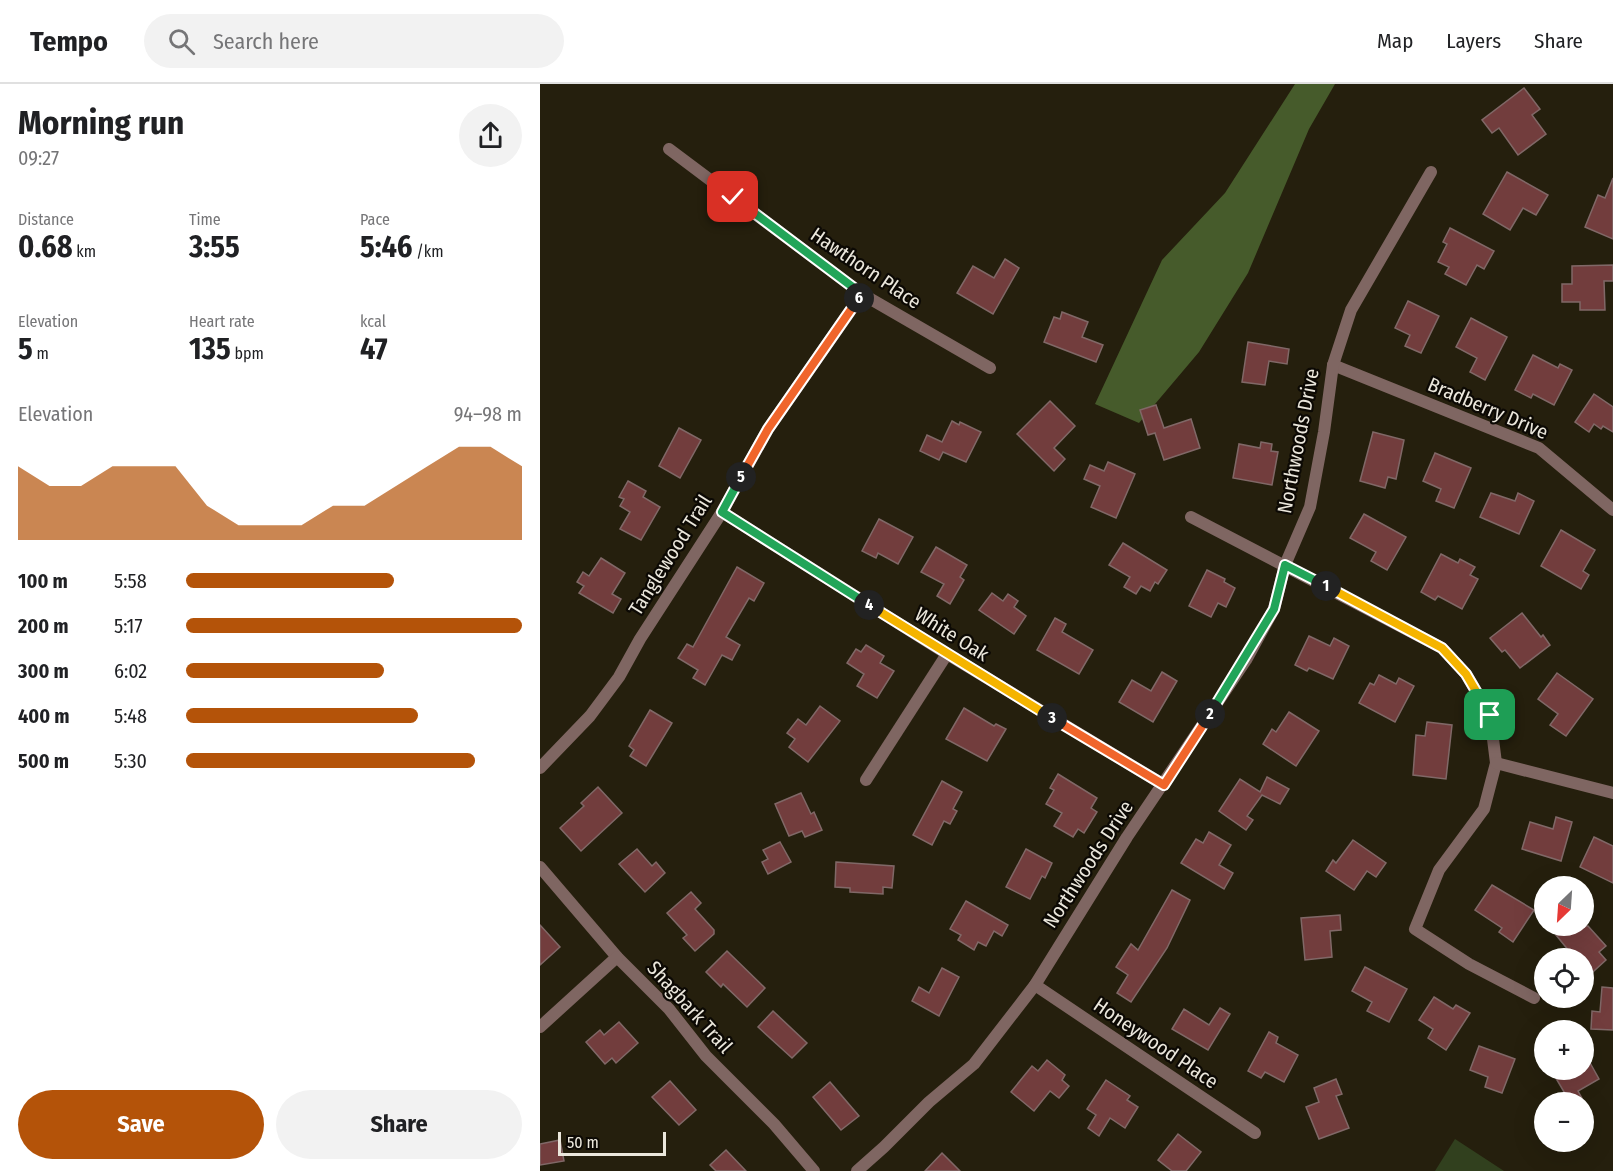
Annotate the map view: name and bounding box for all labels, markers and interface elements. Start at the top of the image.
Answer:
search box [144,14,564,68]
text: Tempo [30,25,108,58]
icon: search [165,25,198,58]
text: Search here [213,28,319,55]
text: Map [1377,28,1413,54]
text: Layers [1446,28,1501,54]
text: Share [1534,28,1583,54]
text: Morning run [18,103,184,143]
button: share [459,104,522,167]
text: 09:27 [18,146,59,170]
pin [707,171,758,222]
icon: check [716,180,749,213]
text: Distance [18,210,74,229]
text: Time [189,210,221,229]
text: Pace [360,210,390,229]
street label: Hawthorn Place [806,222,926,314]
text: 0.68 [18,229,72,265]
text: 3:55 [189,229,240,265]
text: 5:46 [360,229,413,265]
text: km [72,242,96,261]
text: /km [413,242,444,261]
pin: 6 [844,283,874,313]
text: 6 [855,288,863,307]
text: Elevation [18,312,78,331]
text: Heart rate [189,312,255,331]
text: kcal [360,312,386,331]
text: 5 [18,331,33,367]
text: 135 [189,331,231,367]
text: 47 [360,331,388,367]
text: m [33,344,49,363]
text: bpm [231,344,264,363]
street label: Northwoods Drive [1272,366,1324,516]
street label: Bradberry Drive [1424,372,1552,444]
text: Elevation [18,402,93,426]
text: 94–98 m [454,402,522,426]
pin: 5 [726,462,756,492]
text: 5 [737,467,745,486]
street label: Tanglewood Trail [623,490,717,620]
text: 100 m [18,569,68,593]
text: 5:58 [114,569,147,593]
pin: 1 [1311,571,1341,601]
text: 1 [1323,576,1329,595]
pin: 4 [854,590,884,620]
text: 4 [865,595,873,614]
street label: White Oak [910,602,994,666]
text: 200 m [18,614,69,638]
text: 5:17 [114,614,143,638]
text: 300 m [18,659,69,683]
text: 6:02 [114,659,147,683]
pin [1464,689,1515,740]
icon: arrive [1473,698,1506,731]
pin: 2 [1195,699,1225,729]
pin: 3 [1037,703,1067,733]
text: 400 m [18,704,70,728]
text: 5:48 [114,704,147,728]
text: 2 [1206,704,1214,723]
text: 3 [1048,708,1056,727]
text: 500 m [18,749,69,773]
text: 5:30 [114,749,147,773]
street label: Northwoods Drive [1038,796,1138,932]
north arrow [1534,876,1594,936]
map controls [1534,876,1594,1152]
button: locate [1534,948,1594,1008]
street label: Shagbark Trail [642,956,738,1058]
street label: Honeywood Place [1089,993,1223,1093]
button: + [1534,1020,1594,1080]
button: Save [18,1090,264,1159]
button: Share [276,1090,522,1159]
button: − [1534,1092,1594,1152]
scale bar [558,1129,666,1156]
text: 50 m [567,1133,599,1152]

